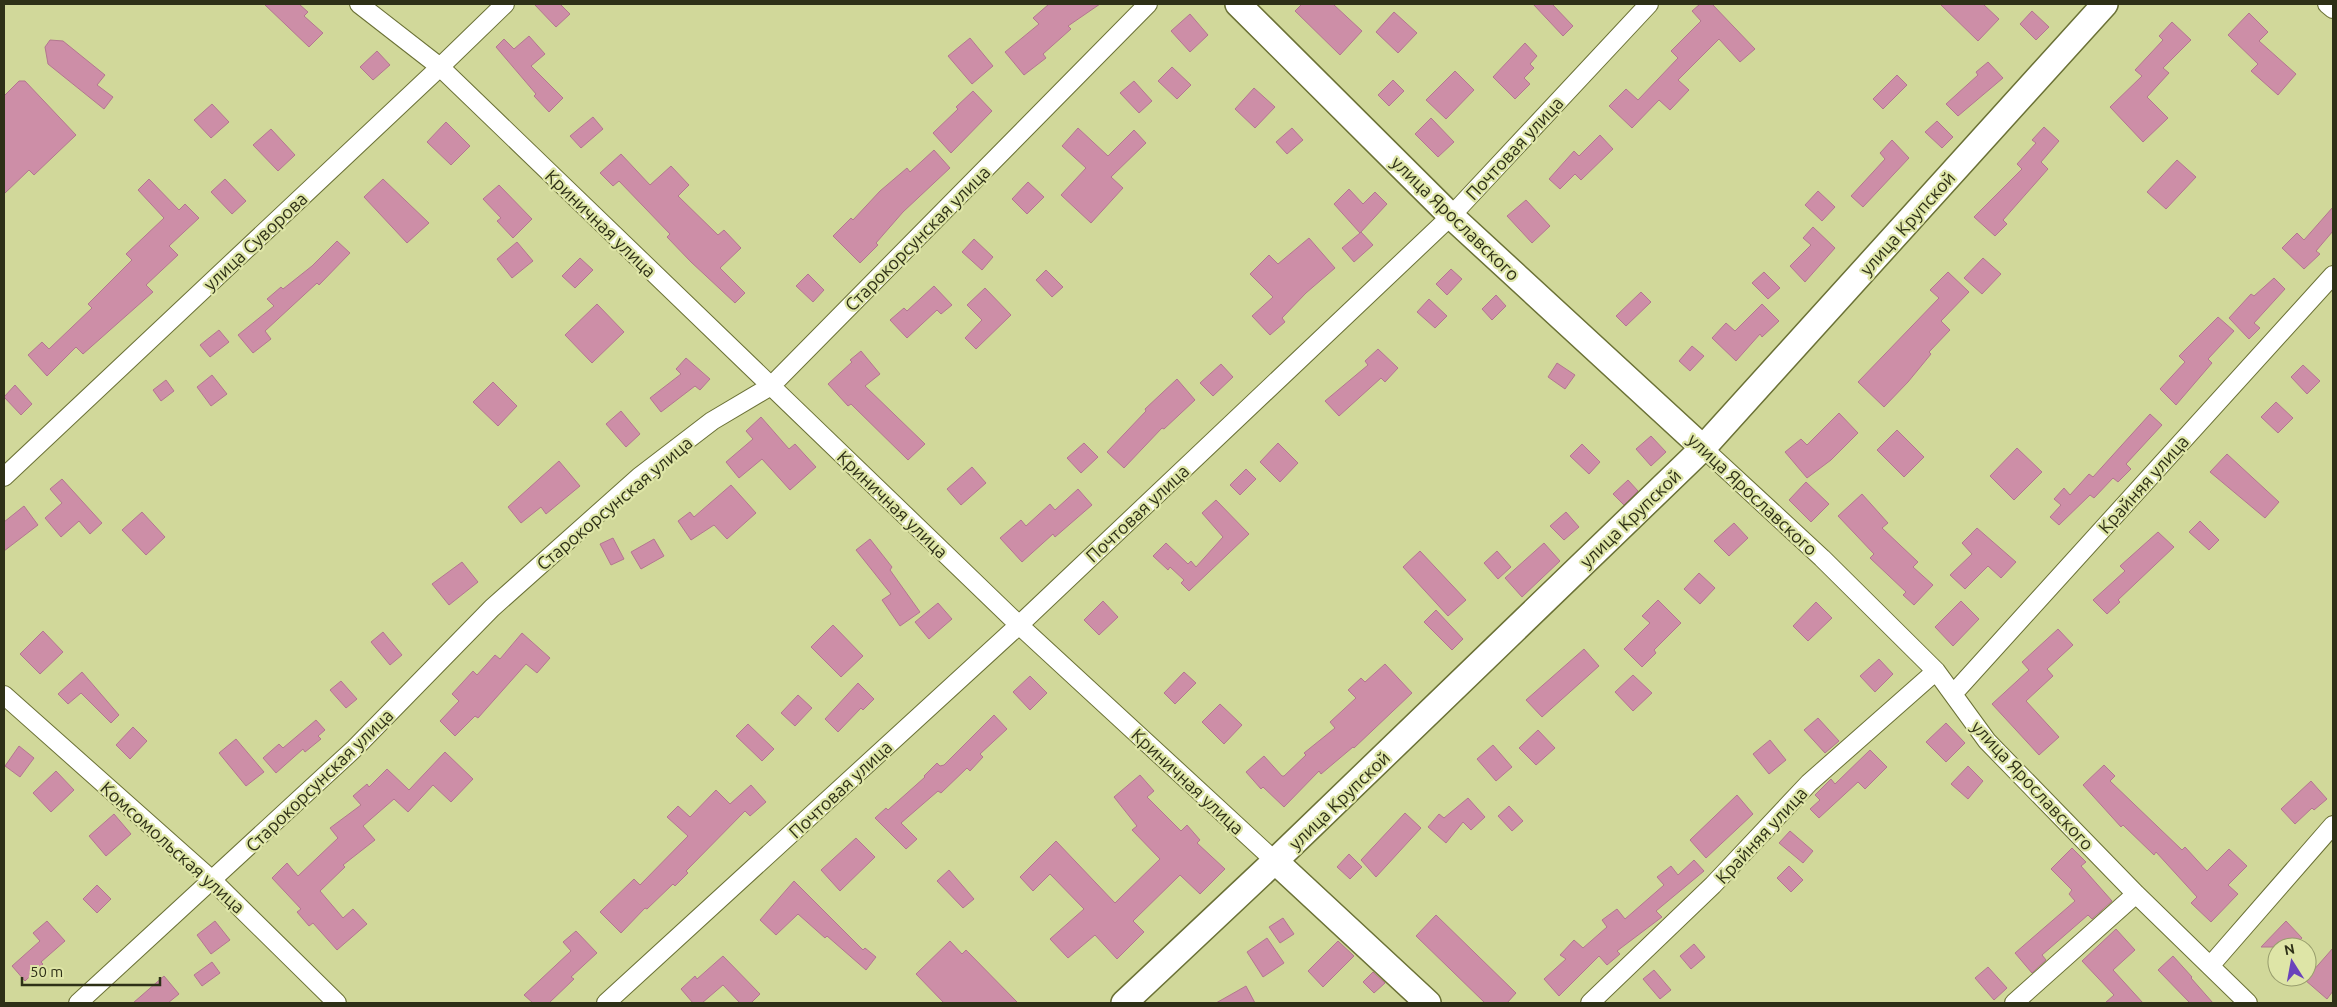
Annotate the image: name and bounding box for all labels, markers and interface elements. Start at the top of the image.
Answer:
street label: Почтовая улица [1461,92,1567,204]
street label: улица Ярославского [1388,152,1524,284]
street label: Старокорсунская улица [840,161,994,315]
street label: Криничная улица [542,165,660,281]
street label: улица Крупской [1855,167,1959,279]
street label: улица Суворова [199,188,311,294]
street label: улица Ярославского [1684,429,1822,559]
street label: Крайняя улица [2094,431,2192,537]
street label: Старокорсунская улица [532,432,696,574]
street label: Криничная улица [834,446,952,562]
street label: Почтовая улица [1081,460,1193,566]
street label: улица Крупской [1575,465,1685,571]
street label: Старокорсунская улица [241,705,397,855]
street label: улица Ярославского [1968,716,2098,854]
street label: Криничная улица [1128,724,1248,838]
street label: Почтовая улица [784,736,896,842]
street label: улица Крупской [1284,747,1394,853]
street label: Комсомольская улица [97,777,249,917]
street label: Крайняя улица [1711,783,1811,887]
north arrow [2267,937,2317,987]
text: N [2283,940,2296,958]
scale bar [22,954,160,986]
text: 50 m [30,963,63,980]

